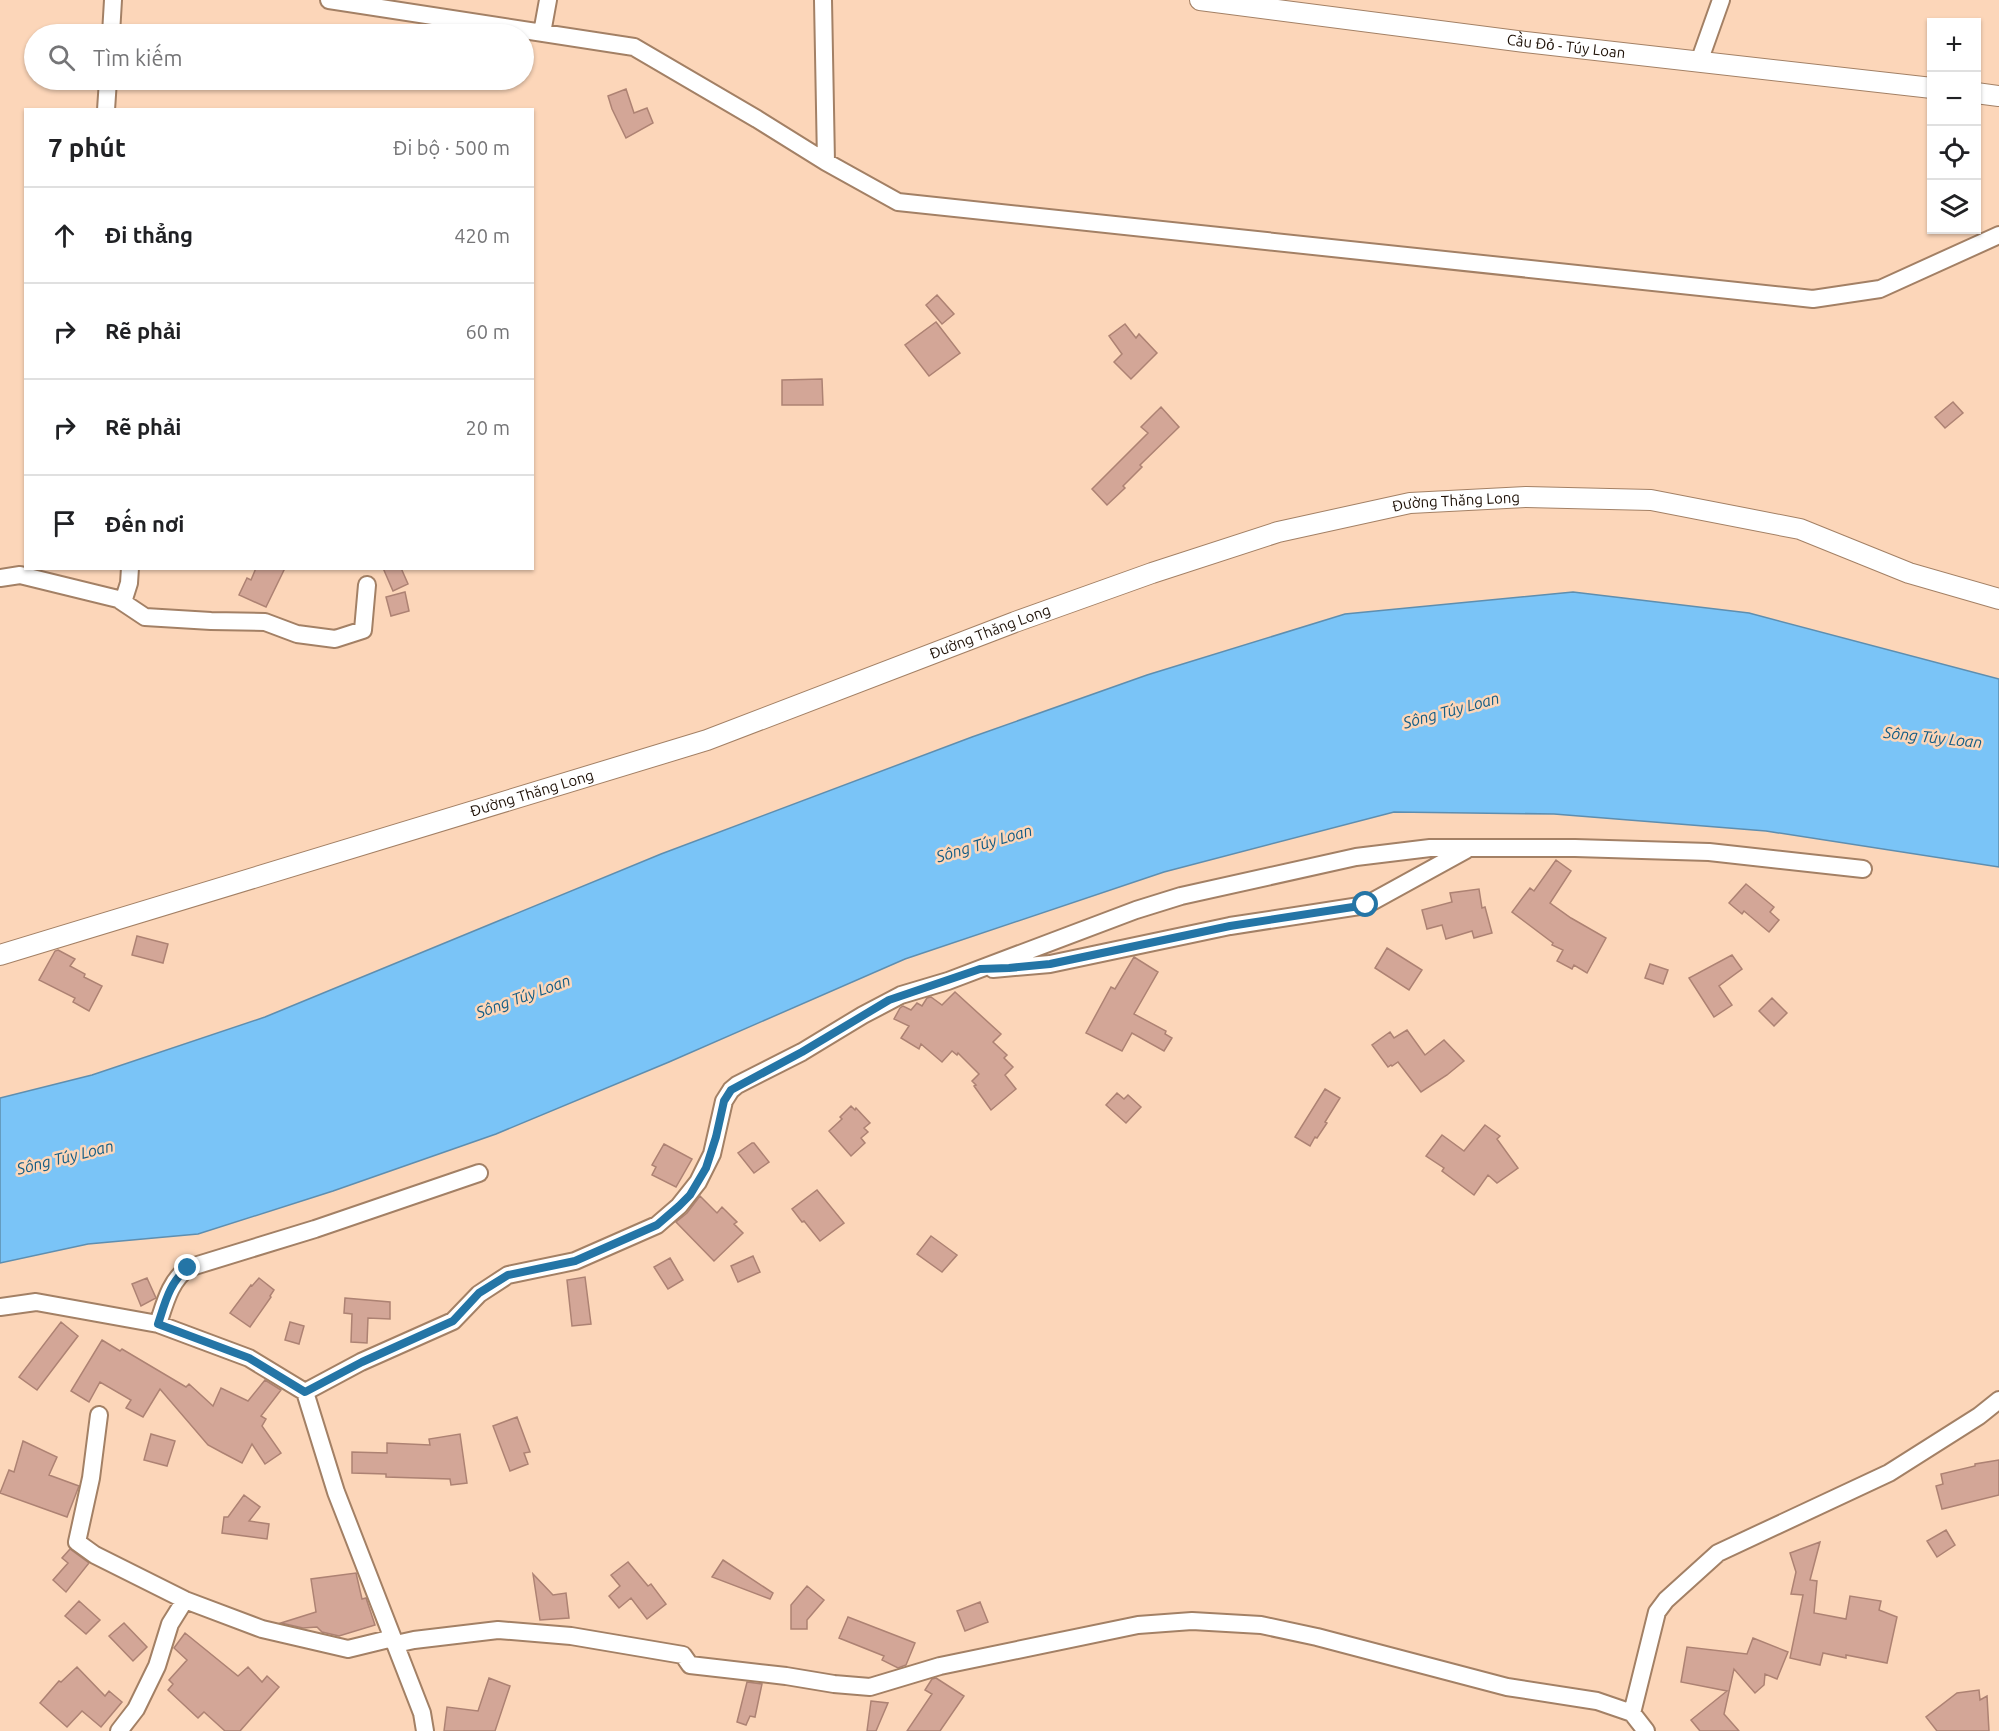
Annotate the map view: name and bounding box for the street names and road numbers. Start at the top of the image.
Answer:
street label: Cầu Đỏ - Túy Loan [1506,30,1626,61]
street label: Đường Thăng Long [1390,488,1520,515]
street label: Đường Thăng Long [927,601,1053,662]
street label: Đường Thăng Long [468,766,596,820]

